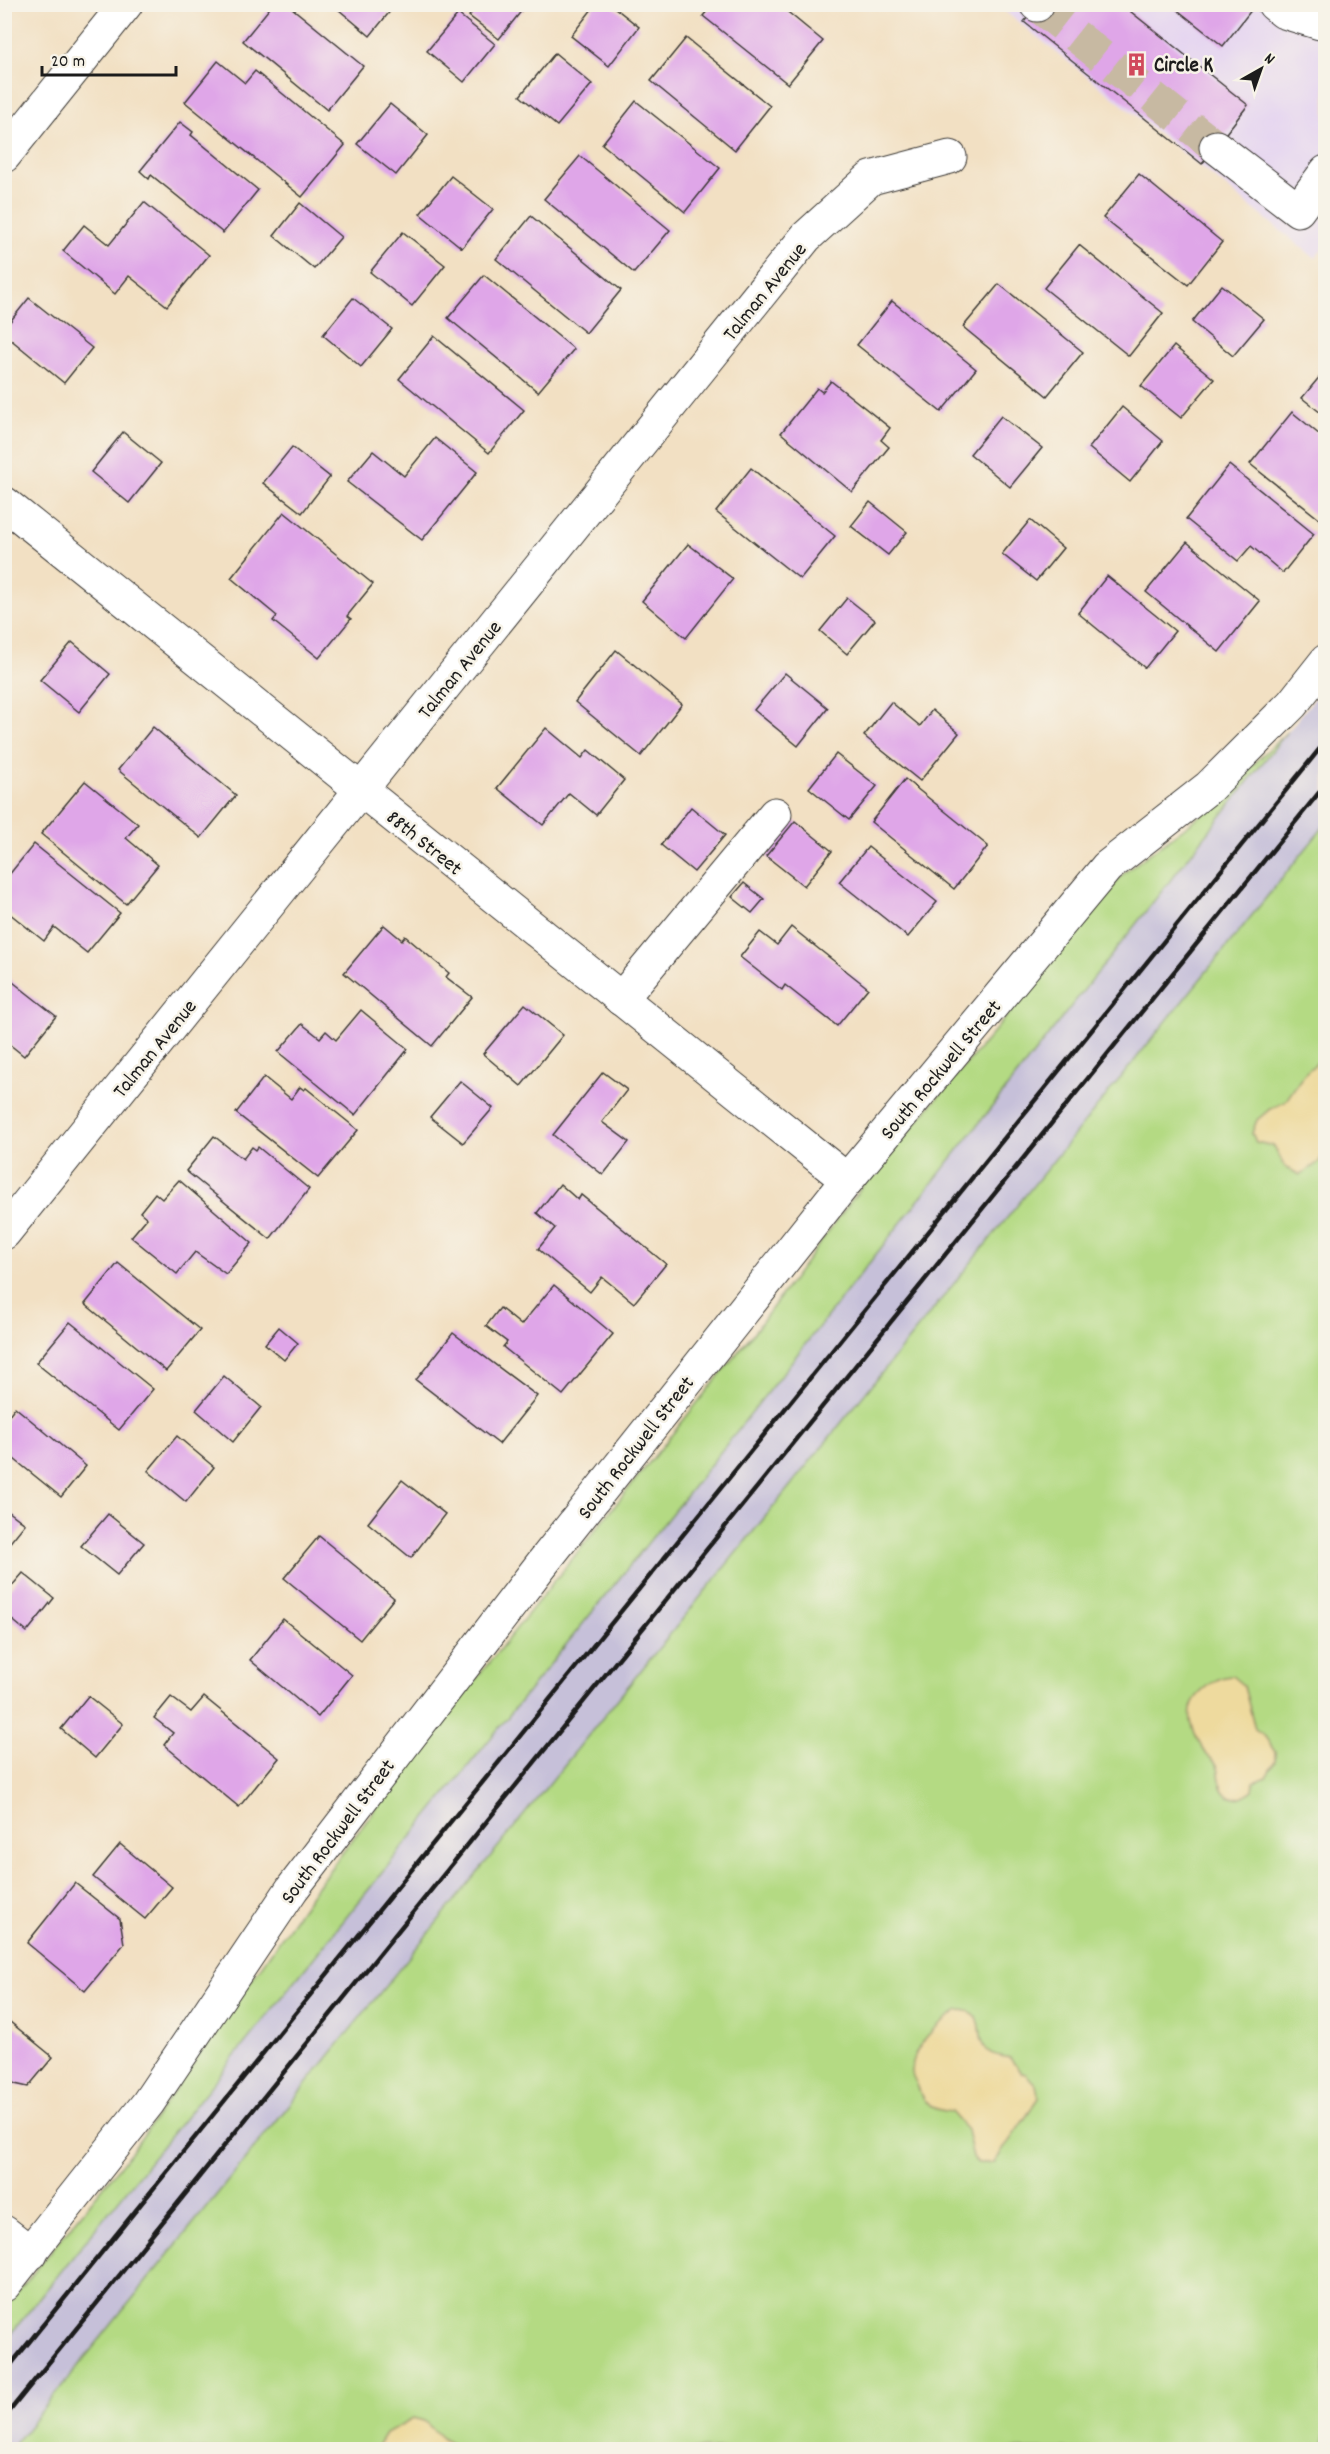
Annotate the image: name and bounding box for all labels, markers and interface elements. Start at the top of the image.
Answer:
scale bar [42,39,176,77]
north arrow [1231,39,1291,99]
text: N [1259,48,1280,71]
text: 20 m [51,50,85,75]
building icon: Circle K [1123,51,1149,77]
place label: Circle K [1154,52,1213,82]
street label: Talman Avenue [717,237,816,349]
street label: Talman Avenue [412,615,511,727]
street label: 88th Street [379,804,468,884]
street label: Talman Avenue [107,994,206,1106]
street label: South Rockwell Street [875,994,1010,1148]
street label: South Rockwell Street [572,1370,703,1527]
street label: South Rockwell Street [275,1754,404,1912]

